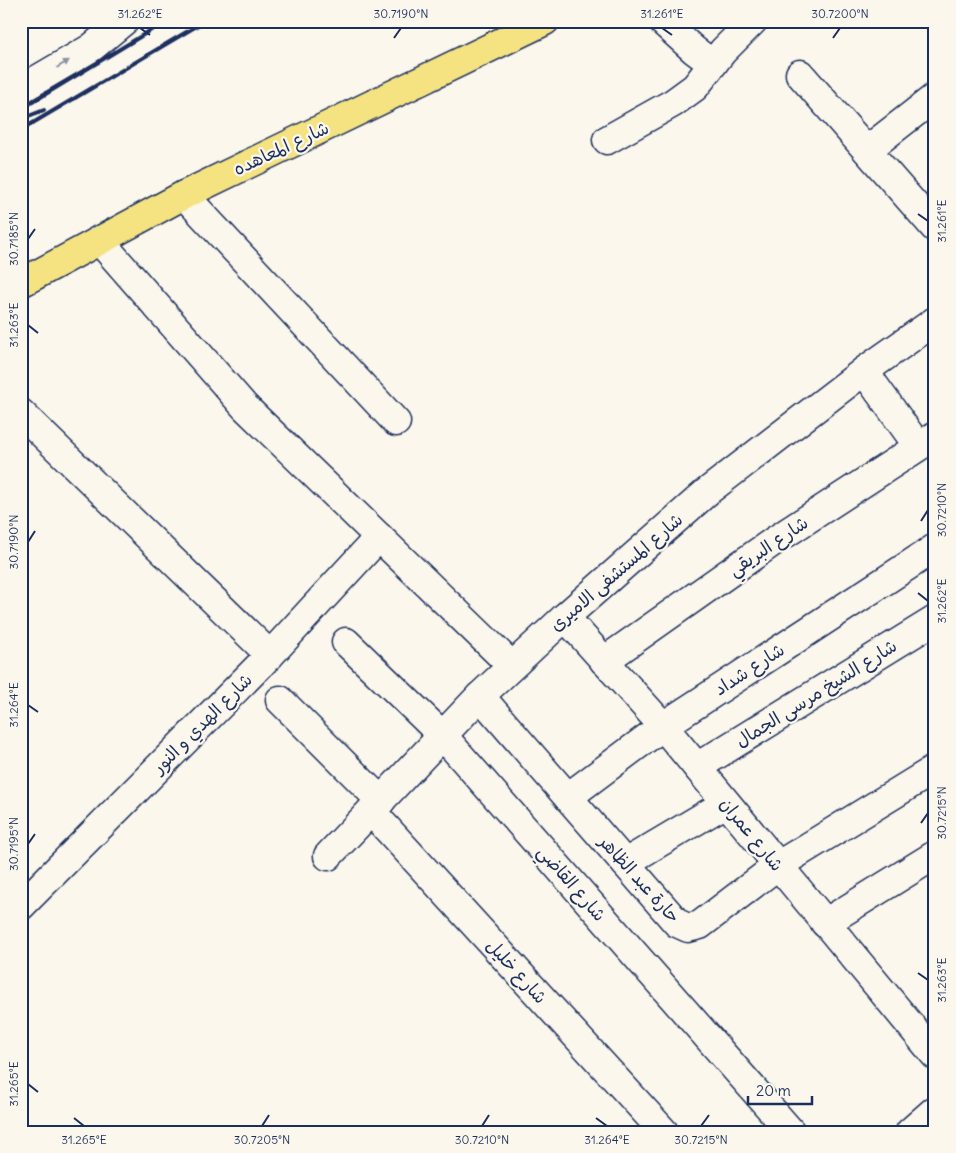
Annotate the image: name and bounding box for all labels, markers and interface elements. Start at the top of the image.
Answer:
text: 31.262°E [117,6,163,21]
text: 30.7190°N [374,6,428,21]
text: 31.261°E [640,6,684,21]
text: 30.7200°N [811,6,869,21]
one-way arrow [57,60,70,69]
street label: شارع المعاهده [229,116,333,181]
text: 31.261°E [934,199,949,243]
text: 30.7185°N [6,212,21,266]
text: 31.263°E [6,302,21,348]
text: 30.7210°N [934,483,949,537]
street label: شارع المستشفى الاميرى [545,508,688,637]
street label: شارع البريقي [724,511,815,585]
text: 30.7190°N [6,515,21,569]
text: 31.262°E [934,578,949,624]
street label: شارع الشيخ مرسى الجمال [731,634,902,753]
street label: شارع شداد [709,638,789,701]
street label: شارع الهدي و النور [146,668,258,781]
text: 31.264°E [6,682,21,728]
text: 30.7215°N [934,786,949,840]
street label: شارع عمران [714,792,789,876]
text: 30.7195°N [6,817,21,871]
street label: حارة عبد الظاهر [593,829,685,928]
street label: شارع القاضي [529,840,611,929]
street label: شارع خليل [481,934,552,1009]
text: 31.263°E [934,957,949,1003]
text: 31.265°E [6,1061,21,1107]
scale bar [748,1073,812,1105]
text: 20 m [756,1081,791,1100]
text: 31.265°E [61,1132,107,1147]
text: 30.7205°N [234,1132,290,1147]
text: 30.7210°N [455,1132,509,1147]
text: 31.264°E [584,1132,630,1147]
text: 30.7215°N [674,1132,728,1147]

